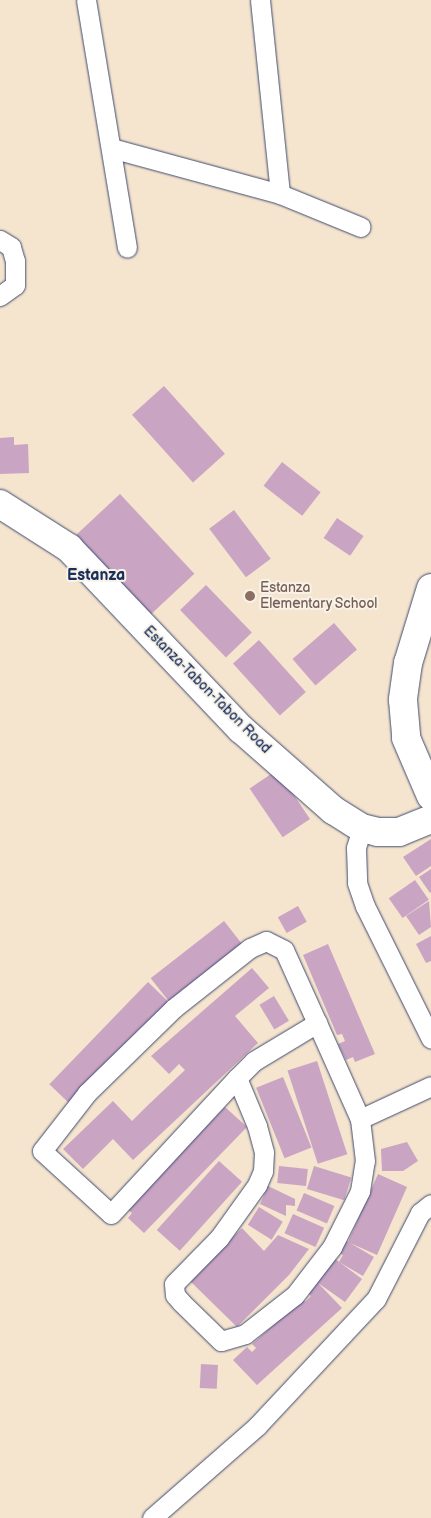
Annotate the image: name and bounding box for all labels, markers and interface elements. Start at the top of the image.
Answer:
district label: Estanza [67,566,125,586]
place label: Estanza Elementary School [260,580,379,612]
marker: Estanza Elementary School [244,590,256,602]
street label: Estanza-Tabon-Tabon Road [140,623,274,757]

